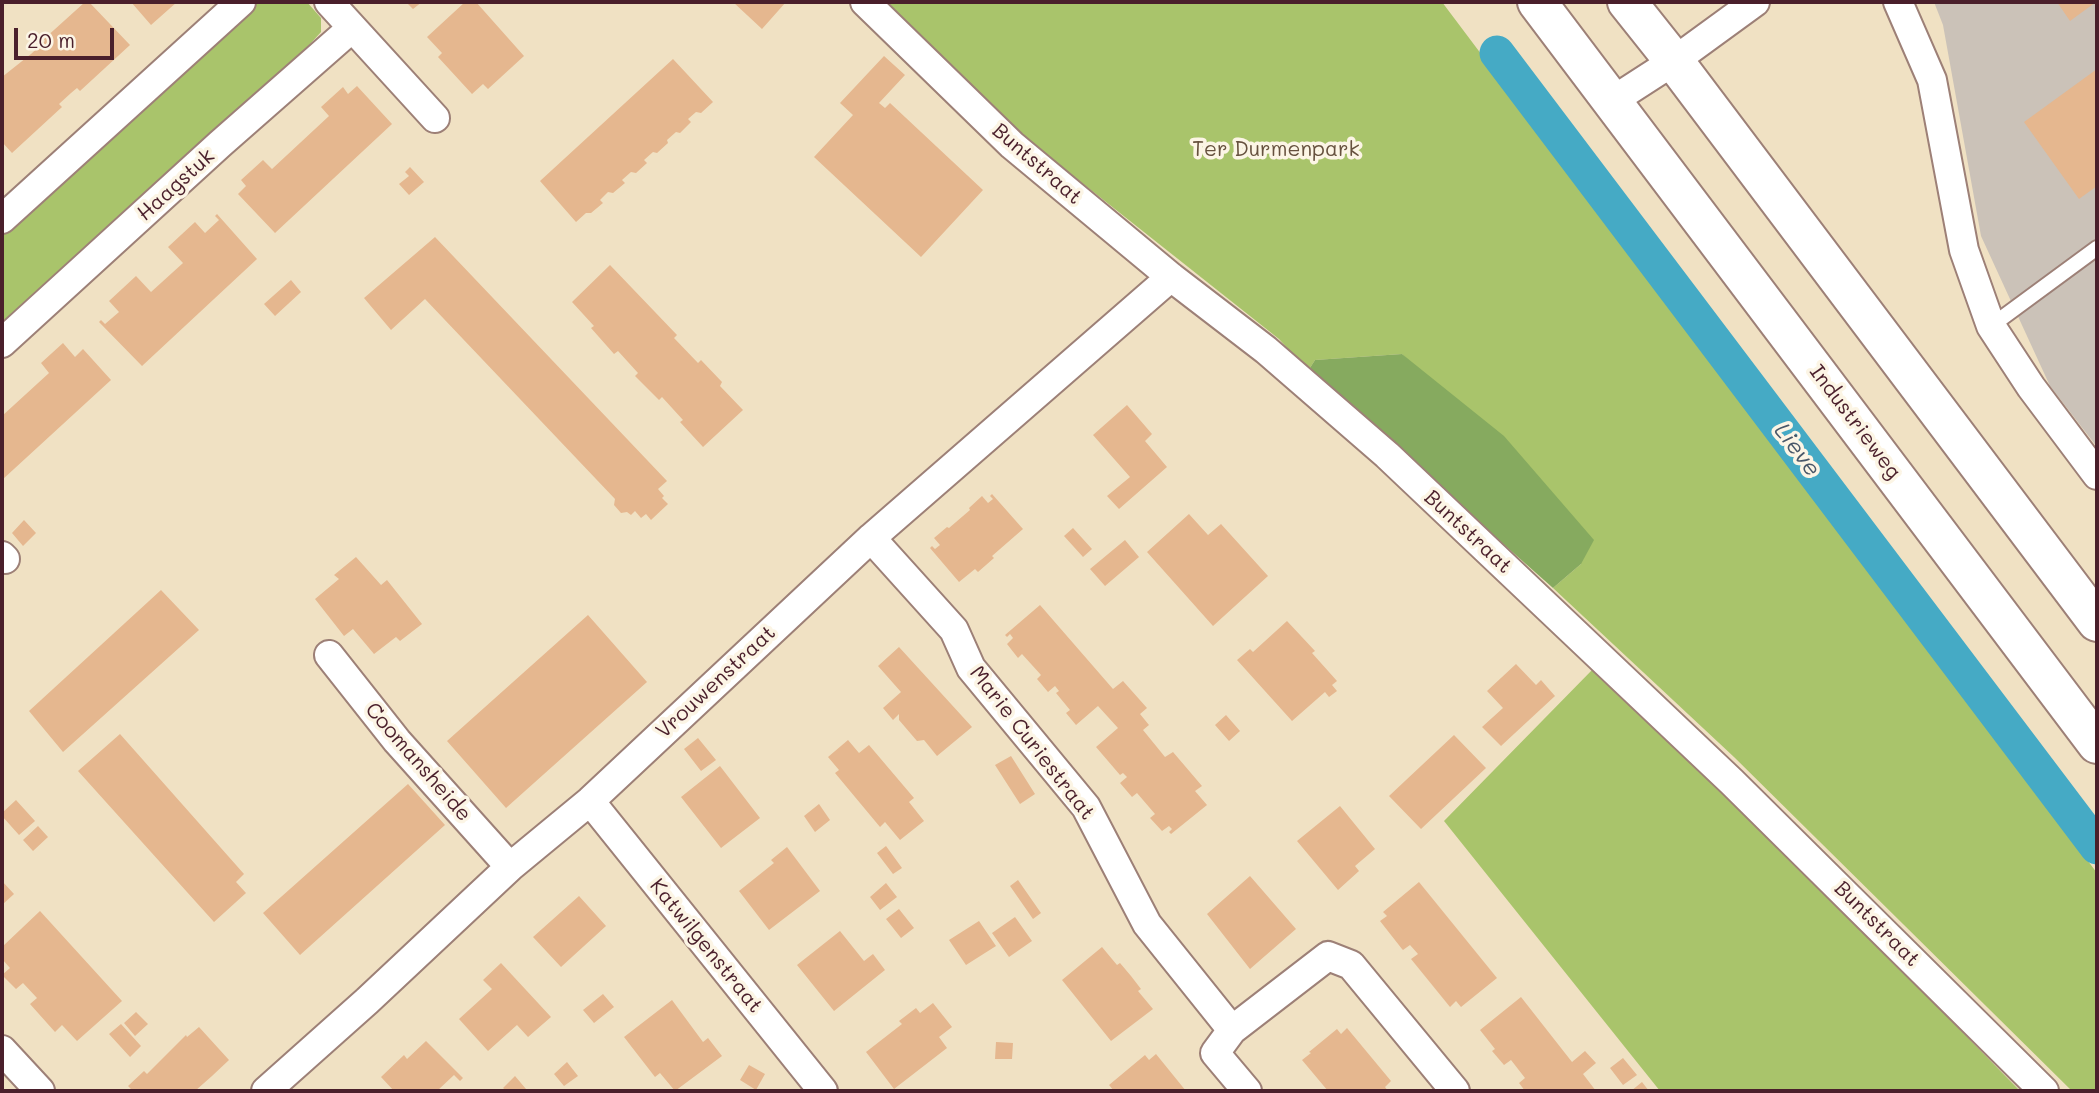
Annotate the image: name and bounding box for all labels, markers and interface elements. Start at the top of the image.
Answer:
scale bar [18,14,117,58]
text: 20 m [27,26,75,53]
street label: Buntstraat [987,118,1087,210]
park label: Ter Durmenpark [1192,137,1360,163]
street label: Haagstuk [132,144,220,226]
street label: Industrieweg [1804,360,1906,484]
water label: Lieve [1768,418,1826,482]
street label: Buntstraat [1419,485,1517,579]
street label: Vrouwenstraat [651,620,781,744]
street label: Marie Curiestraat [964,661,1100,825]
street label: Coomansheide [360,697,476,827]
street label: Katwilgenstraat [644,874,768,1018]
street label: Buntstraat [1829,876,1925,972]

